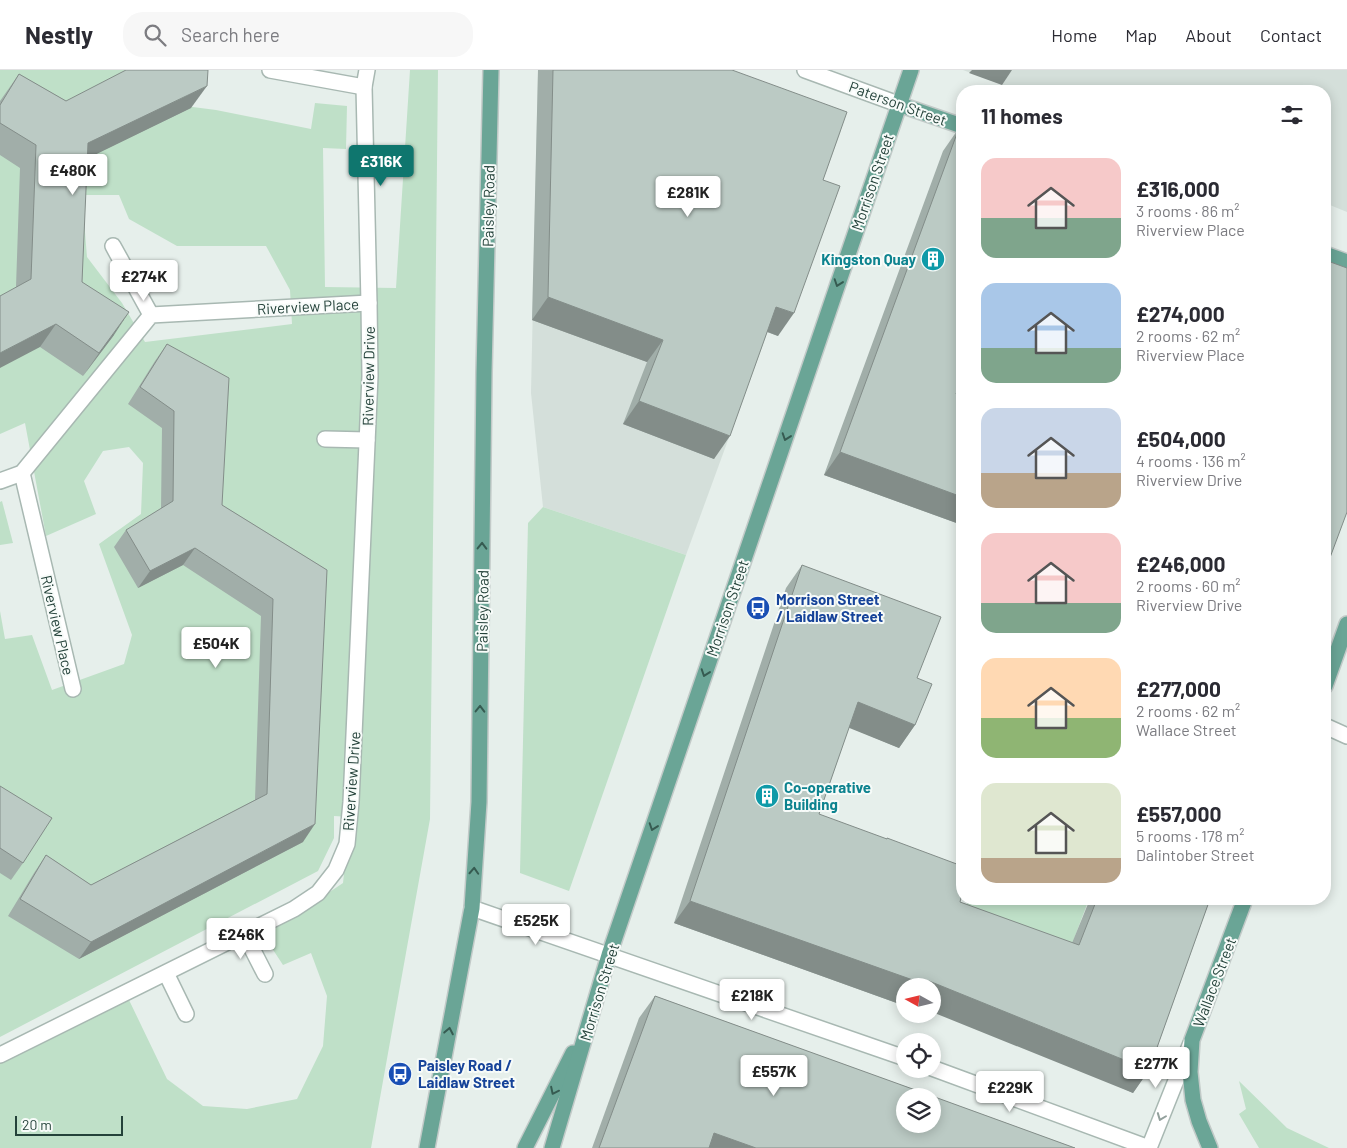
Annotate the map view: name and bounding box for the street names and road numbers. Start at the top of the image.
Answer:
street label: Paterson Street [847,77,949,129]
street label: Morrison Street [847,131,897,233]
street label: Paisley Road [478,165,498,247]
street label: Riverview Place [257,294,359,318]
street label: Riverview Drive [358,326,378,426]
street label: Morrison Street [702,557,752,659]
street label: Paisley Road [472,570,492,652]
street label: Riverview Place [38,573,78,677]
street label: Riverview Drive [339,731,363,831]
street label: Wallace Street [1189,935,1239,1029]
street label: Morrison Street [576,941,622,1043]

